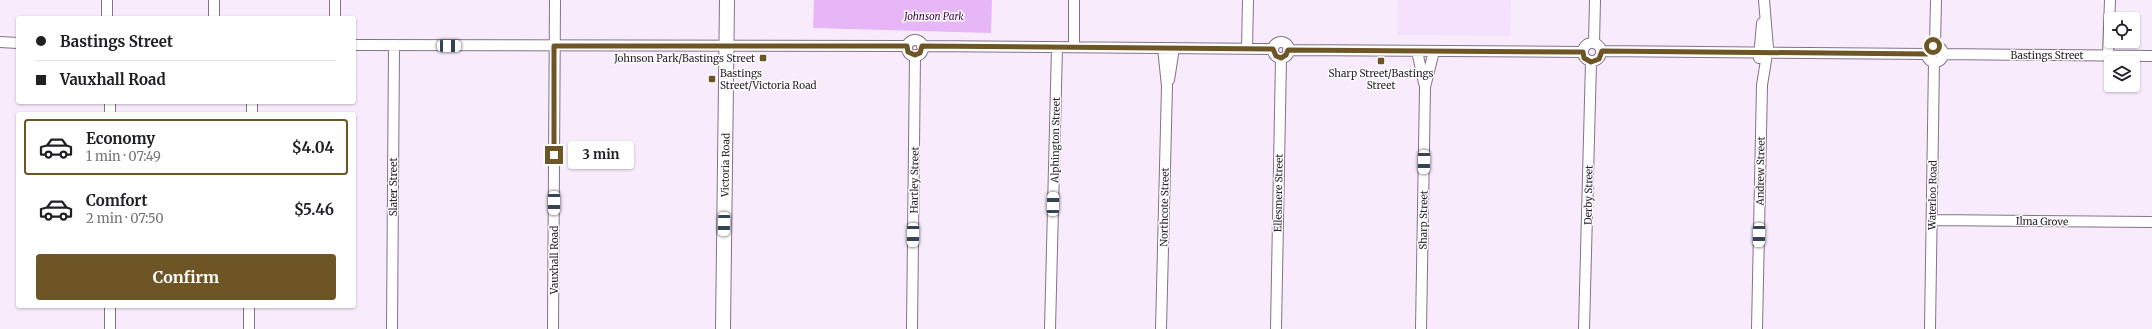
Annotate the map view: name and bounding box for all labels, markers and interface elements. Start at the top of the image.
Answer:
park label: Johnson Park [903,10,964,23]
map controls [2104,12,2140,92]
button: locate [2104,12,2140,48]
text: Bastings Street [60,32,173,51]
route start [1924,37,1942,55]
car [437,40,461,52]
street label: Bastings Street [2011,49,2084,62]
place label: Johnson Park/Bastings Street [613,52,755,65]
marker: Johnson Park/Bastings Street [758,53,768,63]
marker: Sharp Street/Bastings Street [1376,56,1386,66]
button: layers [2104,56,2140,92]
place label: Bastings Street/Victoria Road [720,67,817,92]
place label: Sharp Street/Bastings Street [1329,67,1434,92]
text: Vauxhall Road [60,70,166,89]
marker: Bastings Street/Victoria Road [707,74,717,84]
street label: Alphington Street [1048,97,1063,184]
icon: car [38,129,74,165]
text: Economy [86,129,155,148]
street label: Victoria Road [718,133,733,198]
street label: Andrew Street [1753,136,1768,206]
text: $4.04 [292,138,334,157]
callout: 3 min [568,141,634,169]
route end [545,146,563,164]
text: 3 min [583,146,619,163]
street label: Hartley Street [907,146,922,214]
text: 1 min · 07:49 [86,148,161,165]
car [1418,150,1430,174]
street label: Ellesmere Street [1271,154,1286,232]
street label: Slater Street [387,158,400,216]
street label: Waterloo Road [1925,160,1940,231]
street label: Derby Street [1581,165,1596,225]
street label: Northcote Street [1157,167,1172,247]
street label: Sharp Street [1416,190,1431,250]
icon: car [38,191,74,227]
text: Comfort [86,191,147,210]
car [548,191,560,215]
car [1047,192,1059,216]
text: $5.46 [294,200,334,219]
text: 2 min · 07:50 [86,210,164,227]
car [718,212,730,236]
street label: Ilma Grove [2016,215,2068,228]
car [907,223,919,247]
car [1753,223,1765,247]
street label: Vauxhall Road [548,226,561,295]
button: Confirm [36,254,336,300]

